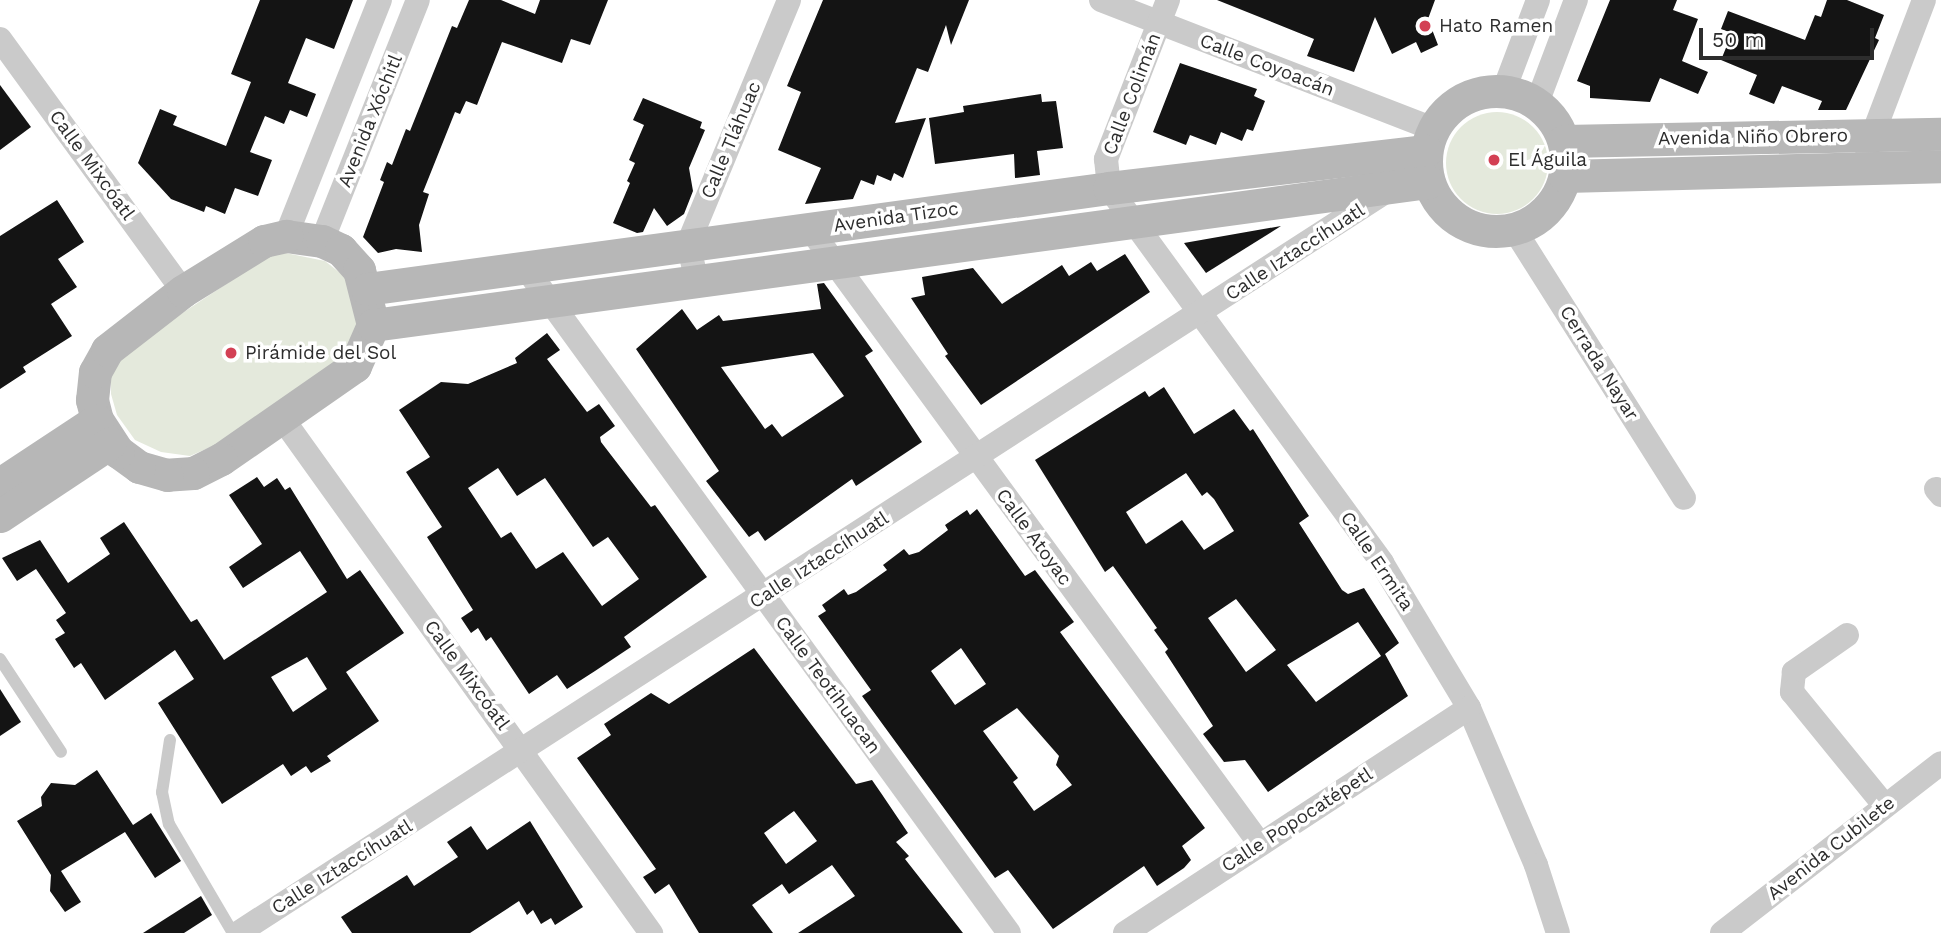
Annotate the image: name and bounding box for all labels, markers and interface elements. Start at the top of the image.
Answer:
scale bar [1703,14,1878,58]
place label: Hato Ramen [1439,15,1553,37]
marker: Hato Ramen [1417,18,1433,34]
text: 50 m [1712,27,1764,52]
street label: Calle Coyoacán [1197,29,1337,101]
street label: Calle Colimán [1098,30,1166,158]
street label: Avenida Xóchitl [333,51,407,191]
street label: Calle Tláhuac [696,78,766,202]
street label: Calle Mixcóatl [45,106,139,224]
street label: Avenida Niño Obrero [1657,124,1849,150]
place label: El Águila [1508,149,1588,171]
marker: El Águila [1486,152,1502,168]
street label: Avenida Tizoc [832,197,960,237]
street label: Calle Iztaccíhuatl [1221,199,1369,305]
street label: Cerrada Nayar [1555,301,1643,425]
place label: Pirámide del Sol [245,342,397,364]
marker: Pirámide del Sol [223,345,239,361]
street label: Calle Atoyac [991,484,1077,590]
street label: Calle Iztaccíhuatl [745,507,893,613]
street label: Calle Ermita [1336,507,1418,615]
street label: Calle Teotihuacan [770,612,886,758]
street label: Calle Mixcóatl [420,616,514,734]
street label: Calle Popocatépetl [1217,763,1377,877]
street label: Avenida Cubilete [1763,791,1899,905]
street label: Calle Iztaccíhuatl [268,815,416,919]

